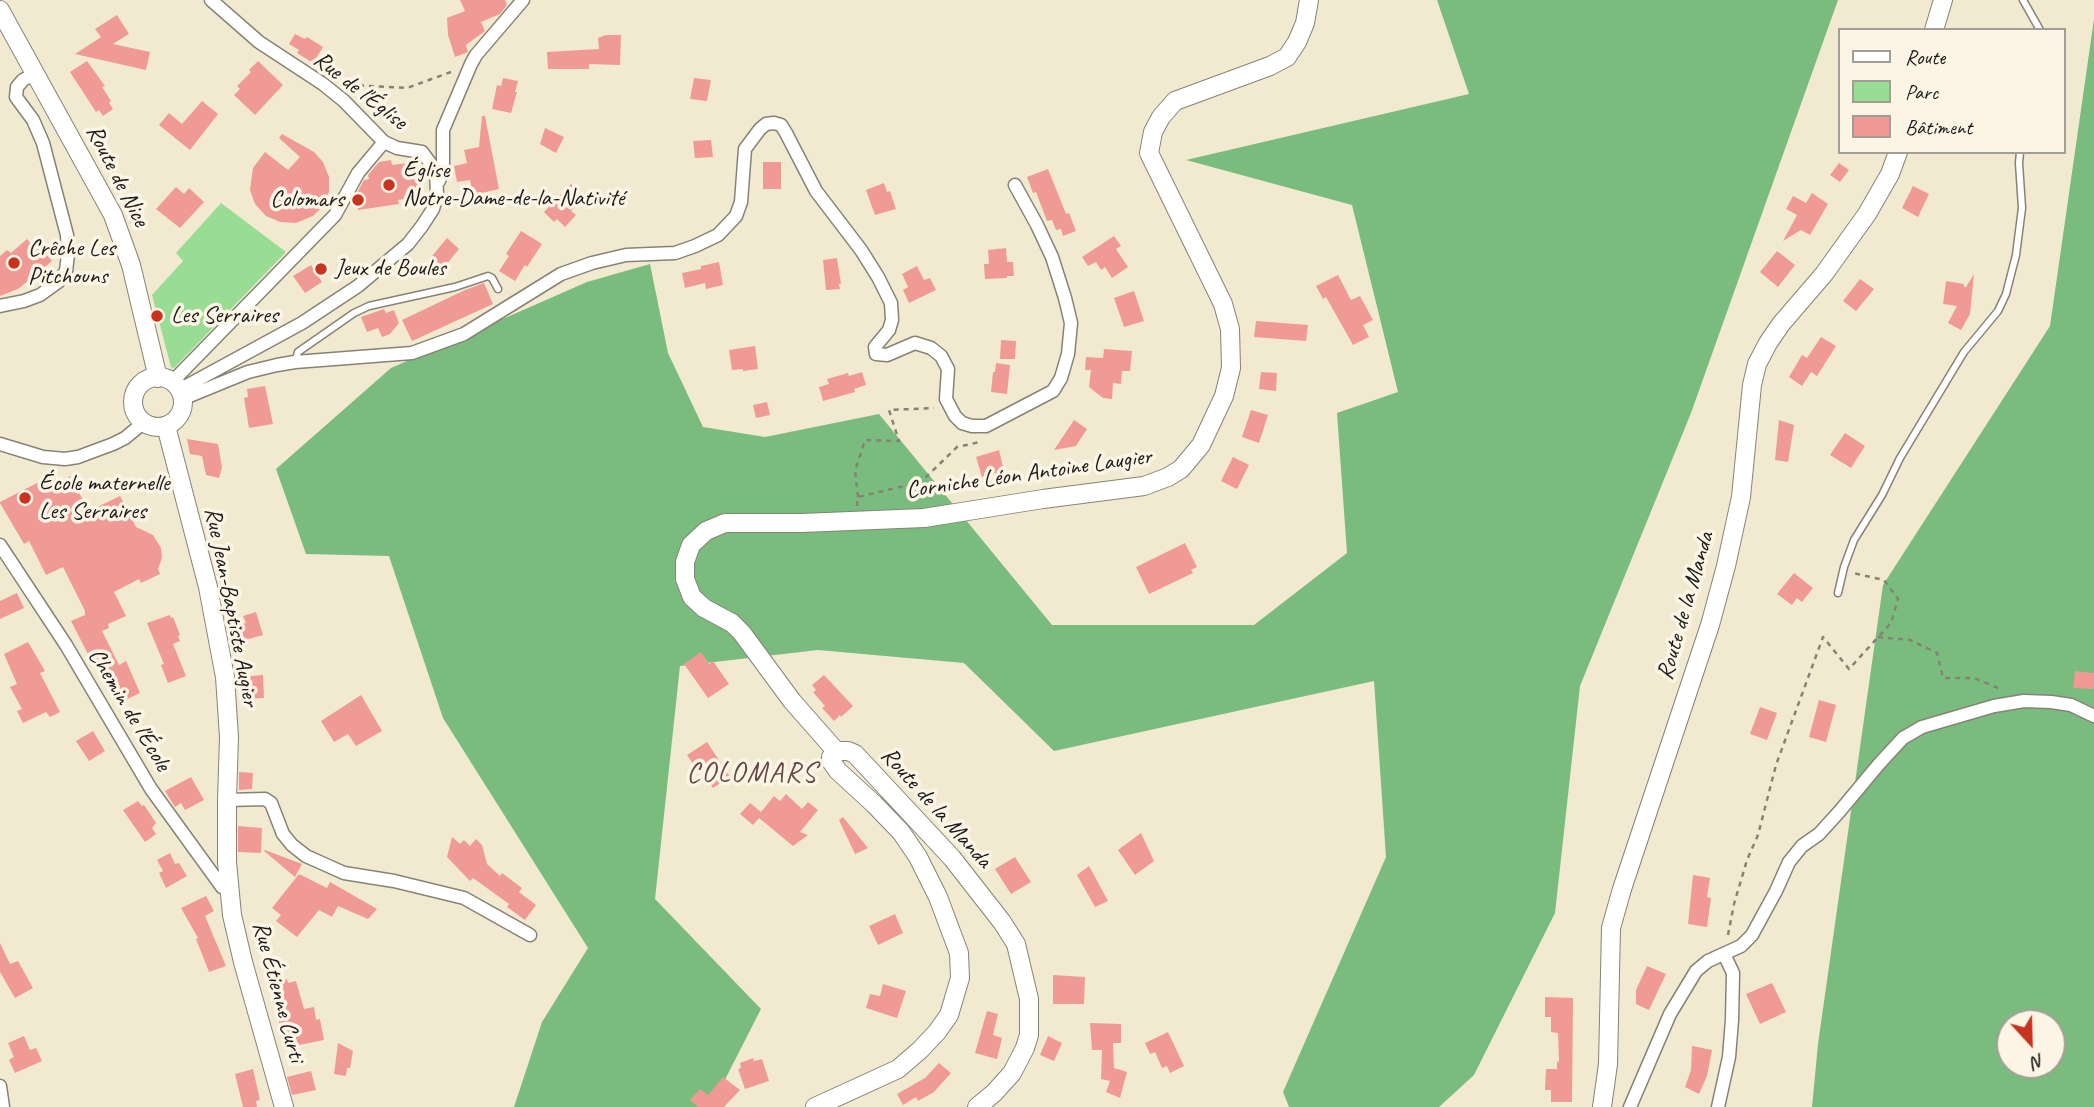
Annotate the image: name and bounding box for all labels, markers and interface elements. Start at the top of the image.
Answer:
legend [1839,28,2066,154]
text: Route [1905,44,1945,70]
street label: Rue de l'Église [307,46,413,136]
text: Parc [1905,79,1938,105]
text: Bâtiment [1905,114,1972,140]
street label: Route de Nice [79,120,155,232]
place label: Église Notre-Dame-de-la-Nativité [403,157,624,213]
marker: Église Notre-Dame-de-la-Nativité [381,177,397,193]
place label: Colomars [270,186,344,214]
marker: Colomars [350,192,366,208]
place label: Crêche Les Pitchouns [28,235,115,291]
marker: Crêche Les Pitchouns [6,255,22,271]
place label: Jeux de Boules [335,255,446,283]
marker: Jeux de Boules [313,261,329,277]
place label: Les Serraires [171,302,278,330]
marker: Les Serraires [149,308,165,324]
street label: Corniche Léon Antoine Laugier [904,443,1154,505]
place label: École maternelle Les Serraires [39,470,170,526]
marker: École maternelle Les Serraires [17,490,33,506]
street label: Rue Jean-Baptiste Augier [198,505,264,709]
street label: Route de la Manda [1651,529,1721,683]
street label: Chemin de l'École [81,643,177,777]
street label: Route de la Manda [874,742,998,874]
district label: COLOMARS [689,757,815,791]
street label: Rue Étienne Curti [245,919,311,1065]
north arrow [1996,1009,2066,1079]
text: N [2028,1048,2048,1075]

